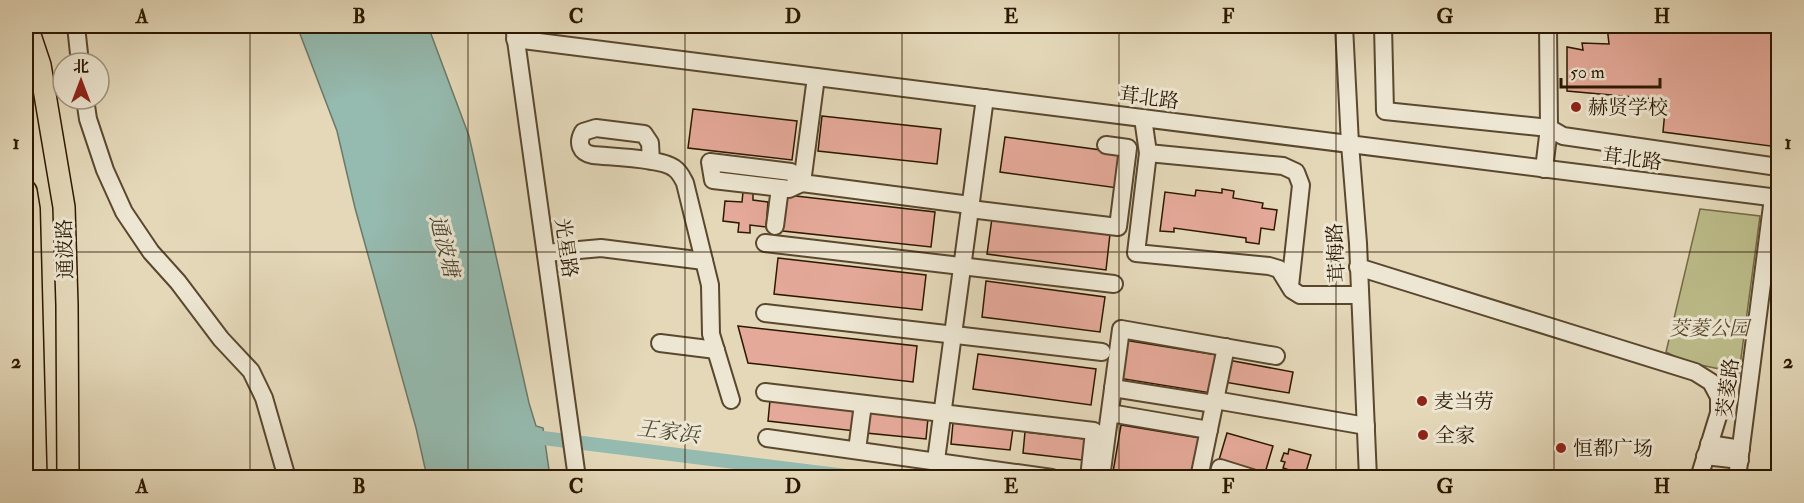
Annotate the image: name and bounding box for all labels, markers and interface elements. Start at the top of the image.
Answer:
text: A [135,4,149,29]
text: B [352,4,366,29]
text: C [569,4,583,29]
text: D [785,4,801,29]
text: E [1004,4,1019,29]
text: F [1222,4,1235,29]
text: G [1437,4,1454,29]
text: H [1654,4,1670,29]
north arrow [51,51,111,111]
scale bar [1561,51,1660,89]
text: 北 [73,57,89,77]
text: 50 m [1570,61,1605,84]
street label: 茸北路 [1118,82,1180,114]
place label: 赫贤学校 [1588,95,1668,120]
marker: 赫贤学校 [1569,100,1583,114]
text: 1 [12,130,20,155]
text: 1 [1784,130,1792,155]
street label: 茸北路 [1601,143,1663,175]
water label: 通波塘 [423,212,465,283]
street label: 光星路 [549,217,583,279]
street label: 通波路 [51,219,79,279]
street label: 茸梅路 [1322,222,1350,284]
park label: 茭菱公园 [1669,316,1752,341]
text: 2 [11,349,21,374]
text: 2 [1783,349,1793,374]
street label: 茭菱路 [1712,357,1744,419]
place label: 麦当劳 [1434,389,1494,414]
marker: 麦当劳 [1415,394,1429,408]
water label: 王家浜 [635,415,703,449]
place label: 全家 [1435,423,1475,448]
marker: 全家 [1416,428,1430,442]
place label: 恒都广场 [1573,436,1653,461]
marker: 恒都广场 [1554,441,1568,455]
text: A [135,474,149,499]
text: B [352,474,366,499]
text: C [569,474,583,499]
text: D [785,474,801,499]
text: E [1004,474,1019,499]
text: F [1222,474,1235,499]
text: G [1437,474,1454,499]
text: H [1654,474,1670,499]

